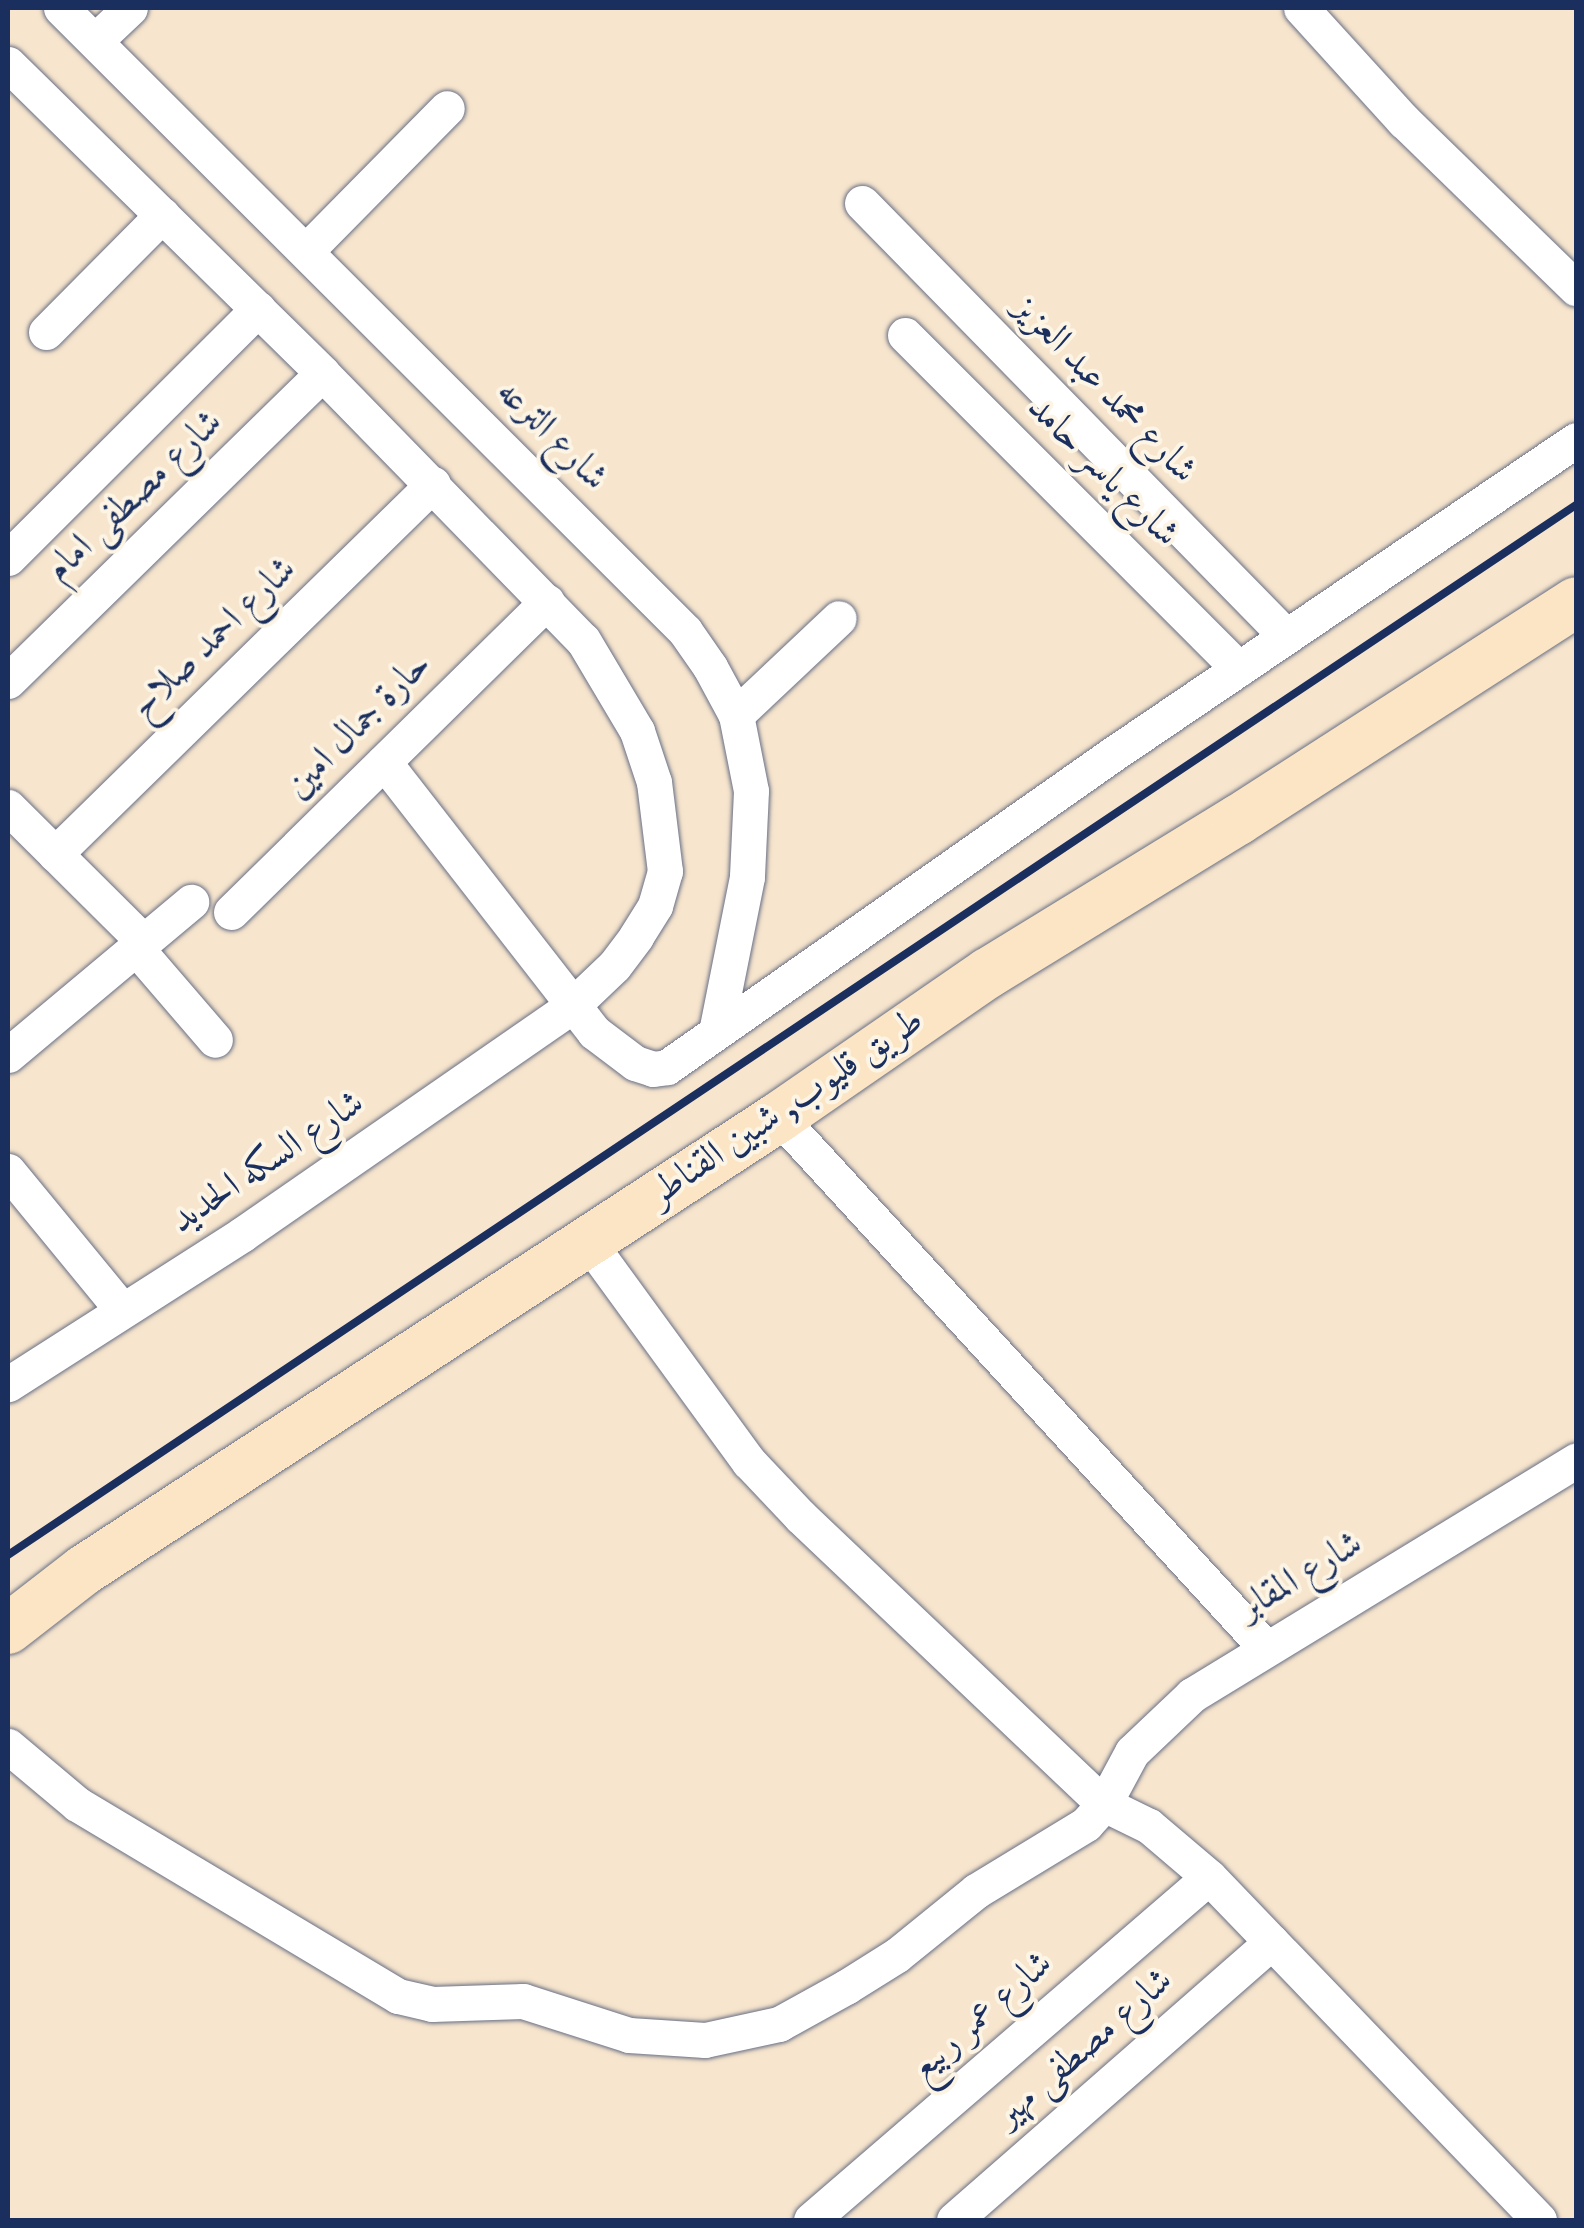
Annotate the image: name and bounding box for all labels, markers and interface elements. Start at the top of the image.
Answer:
street label: شارع محمد عبد العزيز [1003,286,1205,494]
street label: شارع الترعه [486,371,616,501]
street label: شارع ياسر حامد [1016,386,1188,558]
street label: شارع مصطفى امام [37,401,233,593]
street label: شارع احمد صلاح [121,548,307,730]
street label: حارة جمال امين [276,643,442,809]
street label: طريق قليوب, شبين القناطر [641,999,933,1217]
street label: شارع السكه الحديد [162,1081,374,1245]
street label: شارع المقابر [1230,1522,1372,1632]
street label: شارع عمر ربيع [901,1942,1063,2092]
street label: شارع مصطفى مهير [987,1959,1183,2139]

